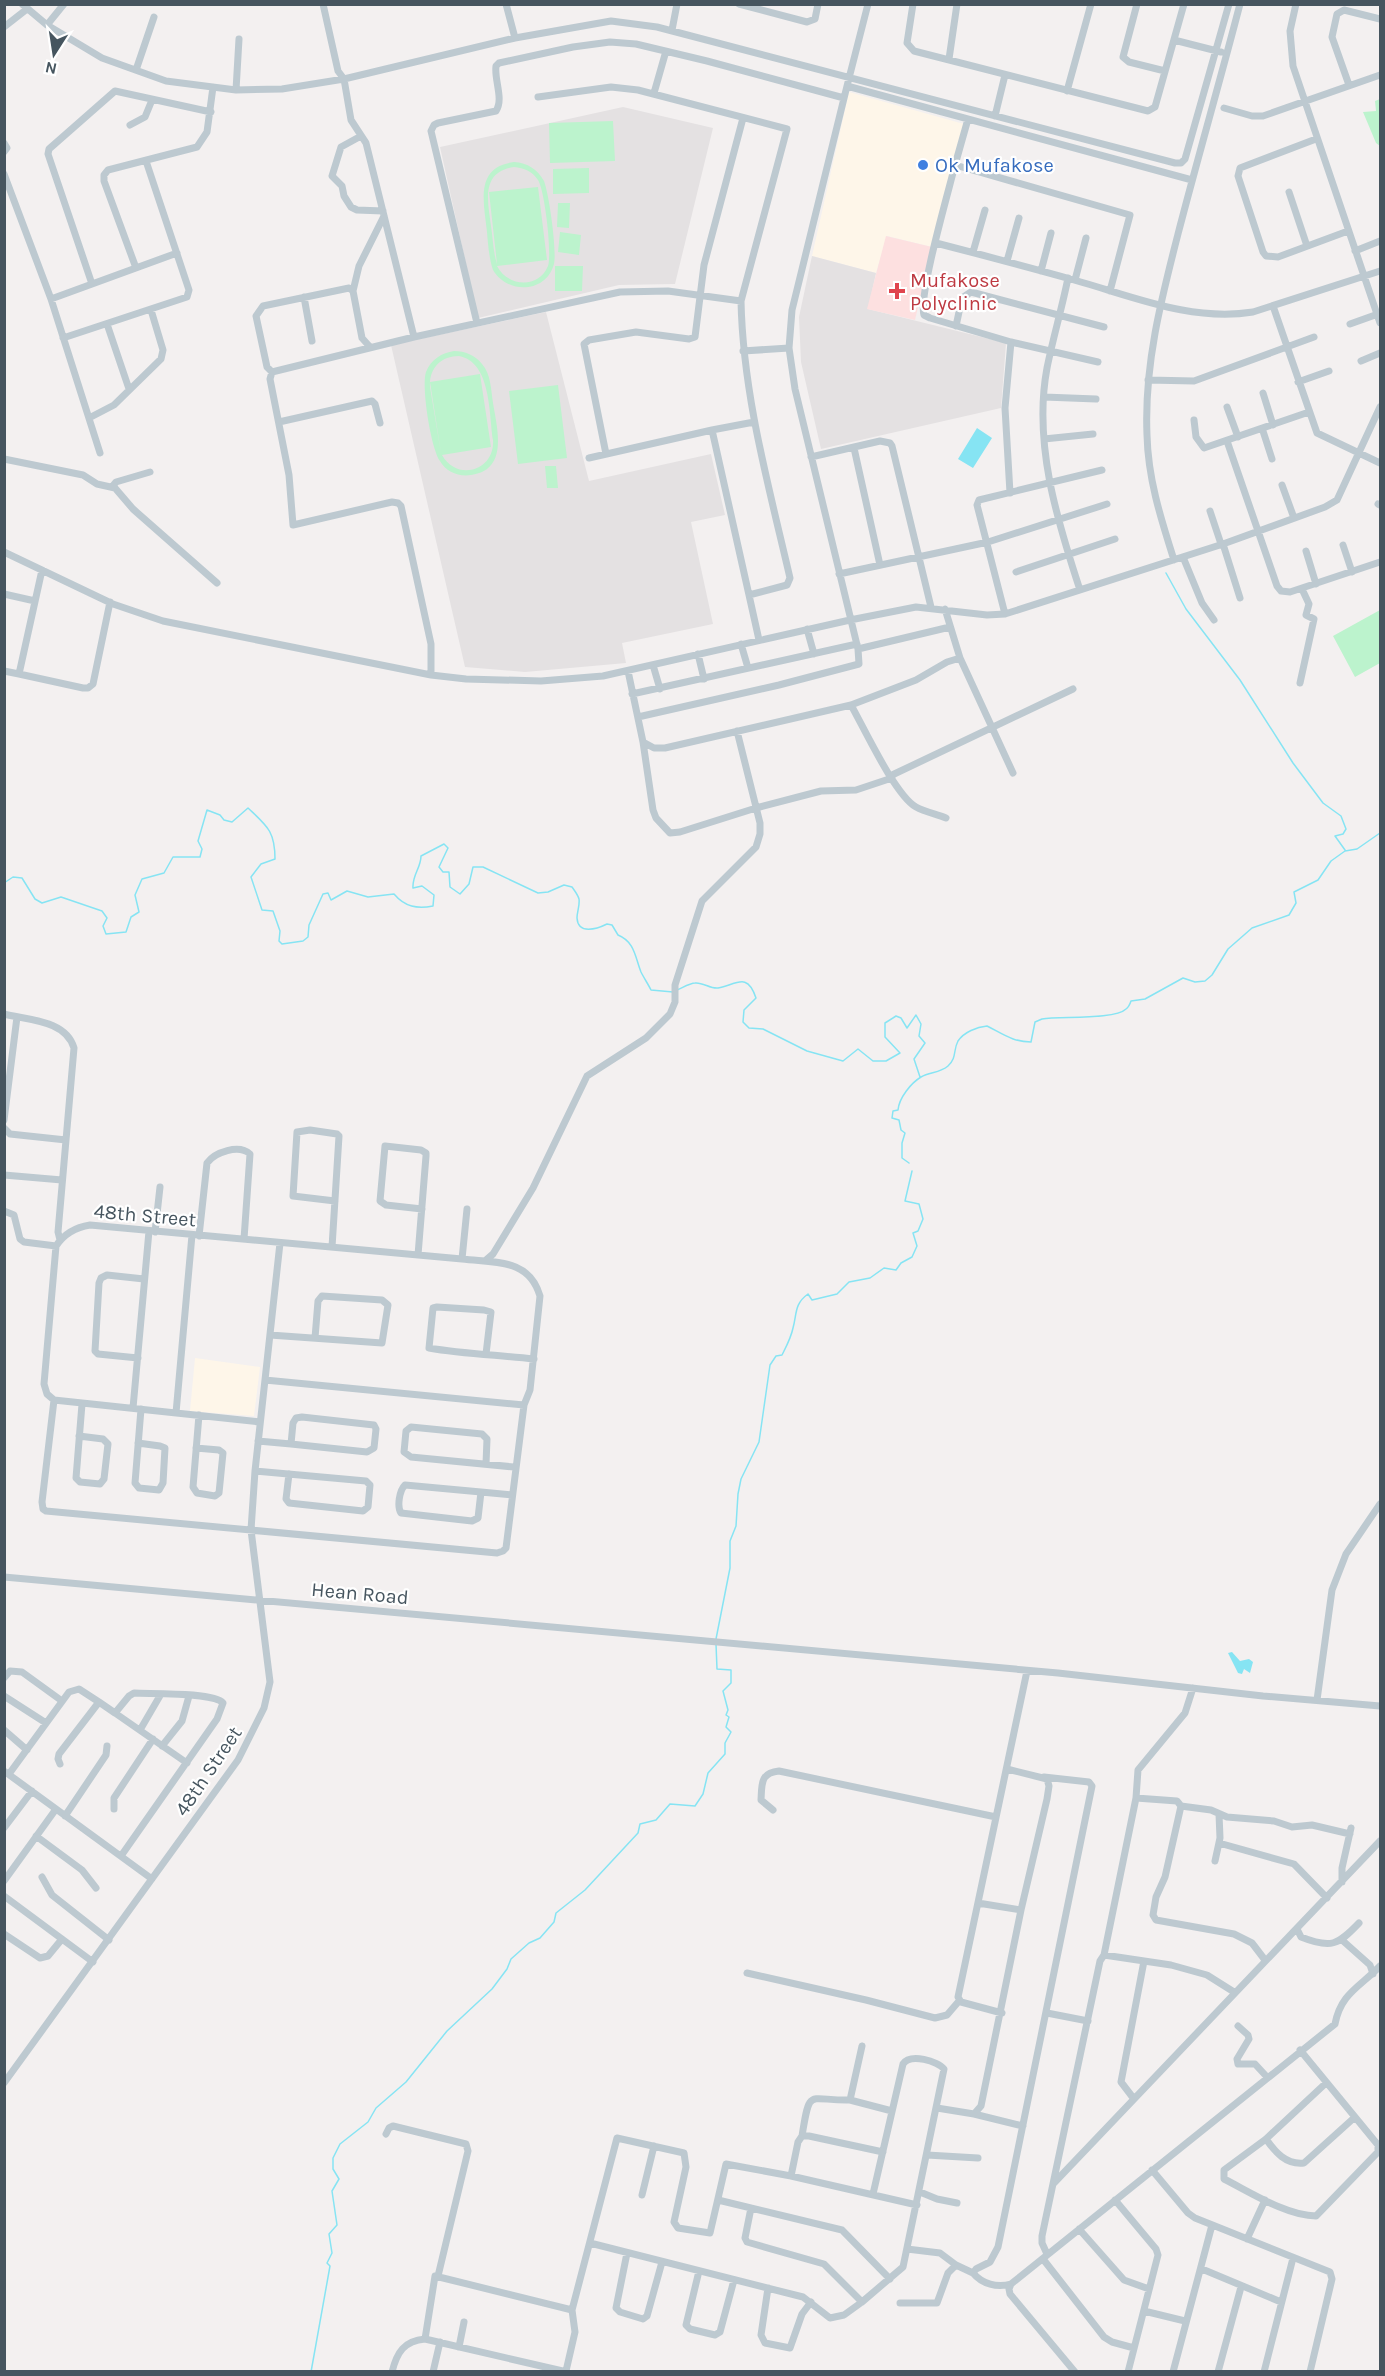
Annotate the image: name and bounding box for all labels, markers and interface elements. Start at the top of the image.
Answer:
north arrow [24,24,84,84]
text: N [43,58,59,79]
place label: Ok Mufakose [935,154,1054,177]
marker: Ok Mufakose [916,158,930,172]
place label: Mufakose Polyclinic [910,269,1000,315]
marker: Mufakose Polyclinic [888,282,906,300]
street label: 48th Street [93,1200,198,1231]
street label: Hean Road [310,1578,410,1609]
street label: 48th Street [170,1722,247,1820]

